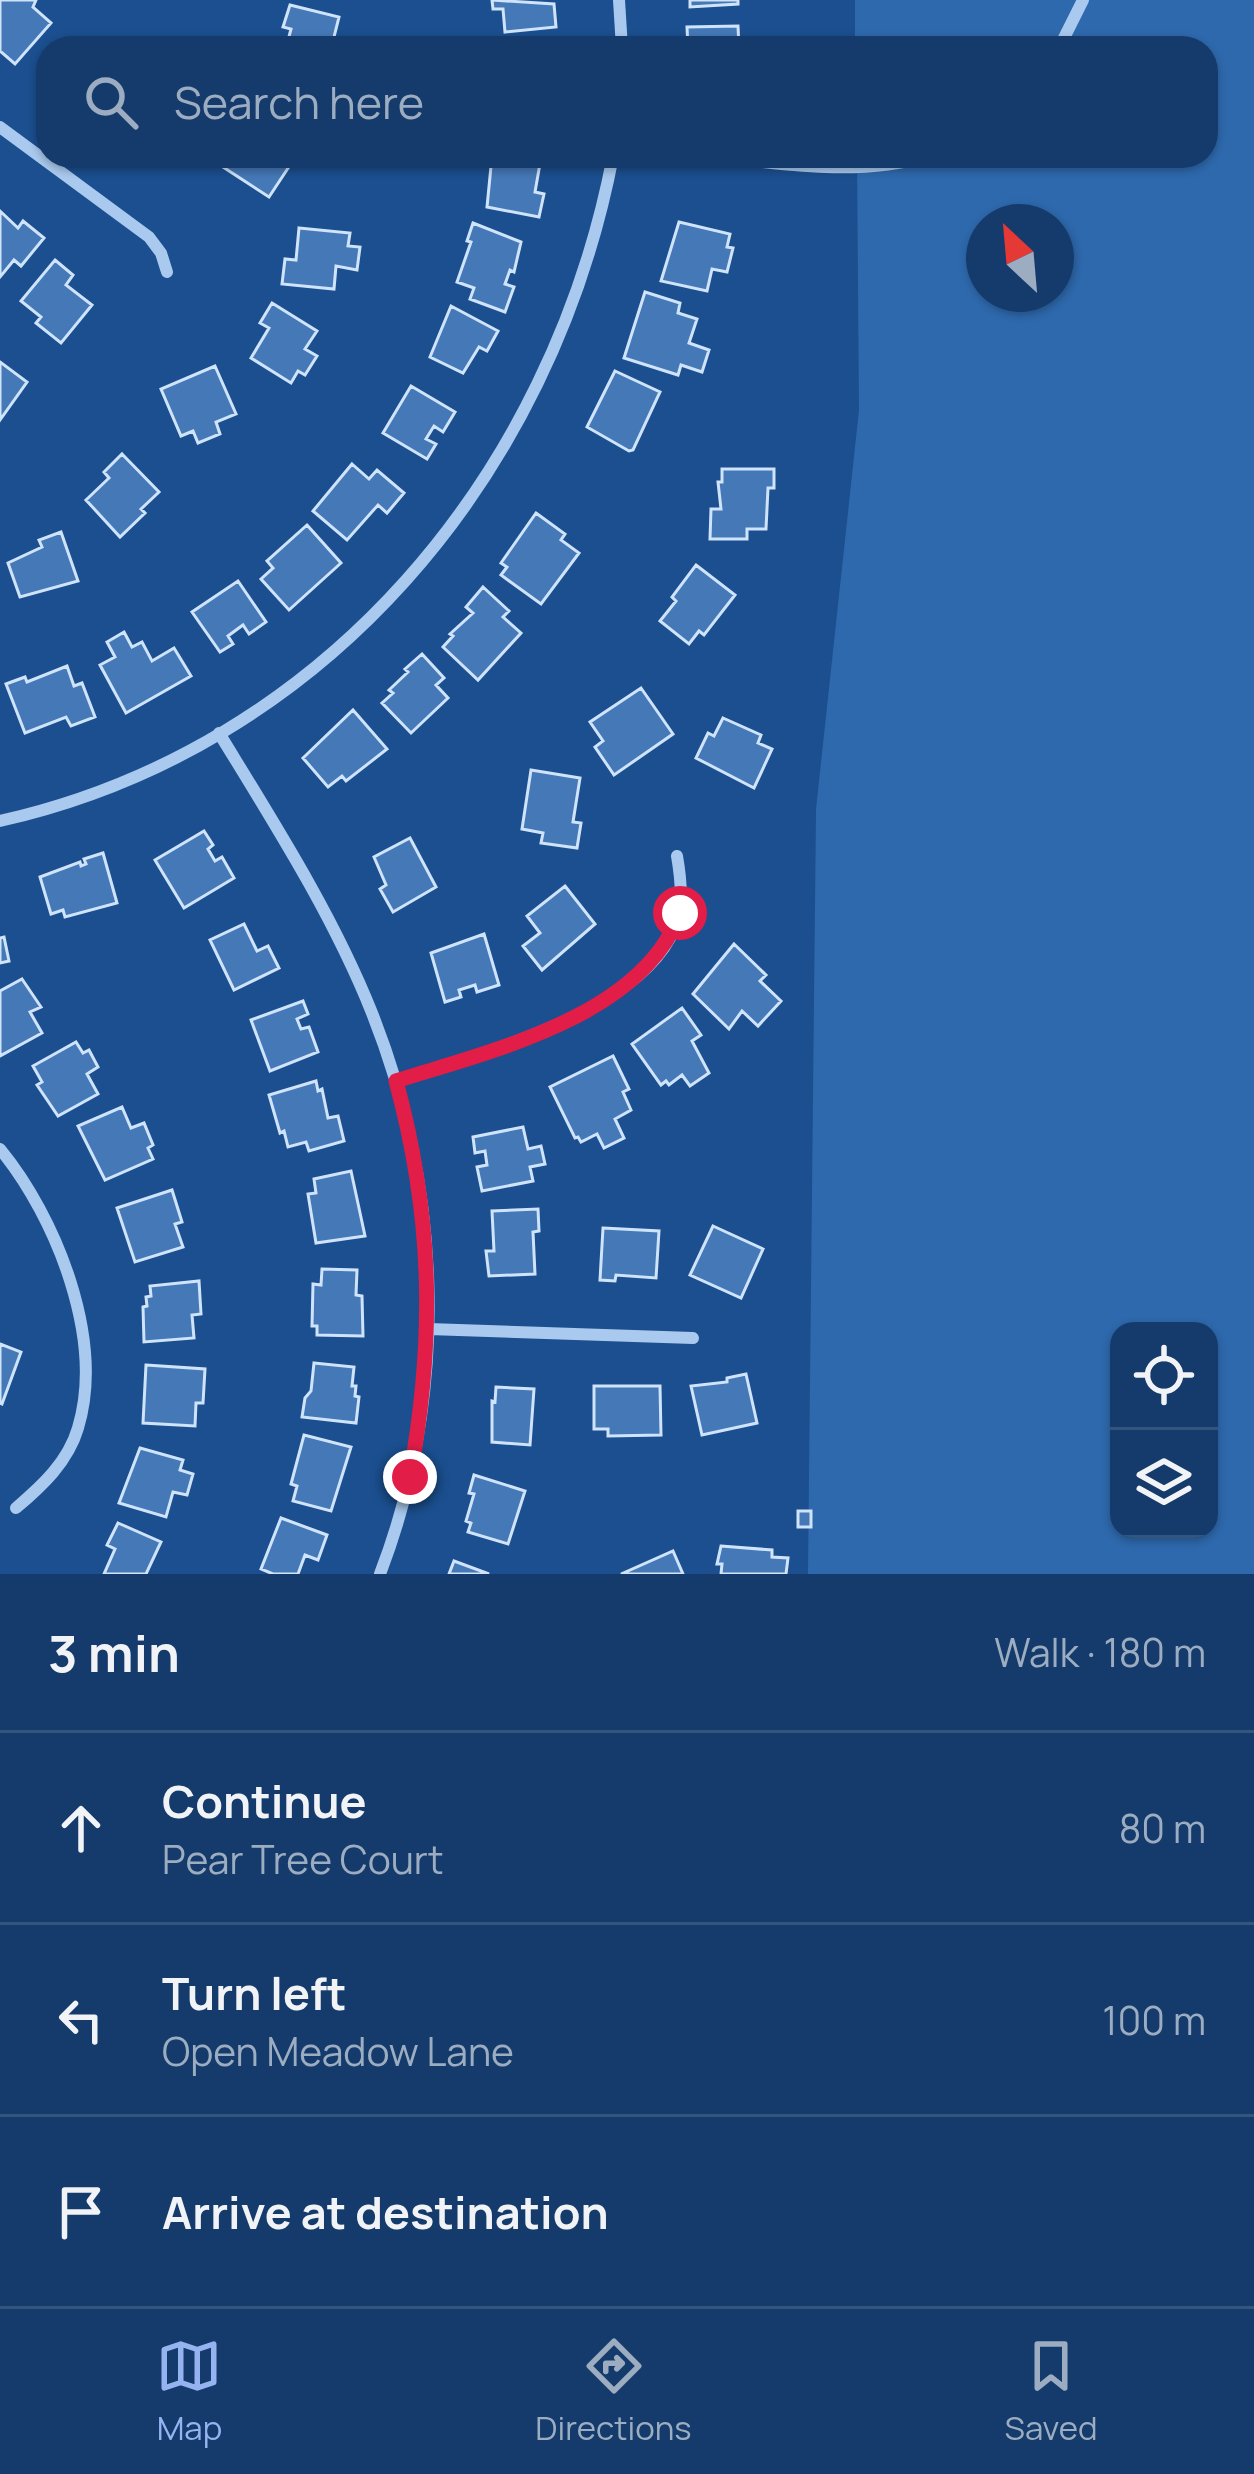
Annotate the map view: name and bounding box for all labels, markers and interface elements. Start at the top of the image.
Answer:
search box [36,36,1218,168]
icon: search [78,69,144,135]
text: Search here [174,71,424,133]
north arrow [966,204,1074,312]
route start [653,886,707,940]
map controls [1110,1322,1218,1538]
button: locate [1110,1322,1218,1430]
button: layers [1110,1430,1218,1538]
route end [383,1450,437,1504]
text: 3 min [48,1618,180,1687]
text: Walk · 180 m [994,1625,1206,1679]
text: Continue [162,1770,367,1832]
icon: ahead [48,1795,114,1861]
text: 80 m [1119,1801,1206,1855]
text: Pear Tree Court [162,1832,444,1886]
text: Turn left [162,1962,347,2024]
icon: left [48,1987,114,2053]
text: 100 m [1102,1993,1206,2047]
text: Open Meadow Lane [162,2024,514,2078]
icon: arrive [48,2179,114,2245]
text: Arrive at destination [162,2181,609,2243]
tab: Map [156,2333,222,2450]
tab: Directions [535,2333,692,2450]
tab: Saved [1005,2333,1098,2450]

